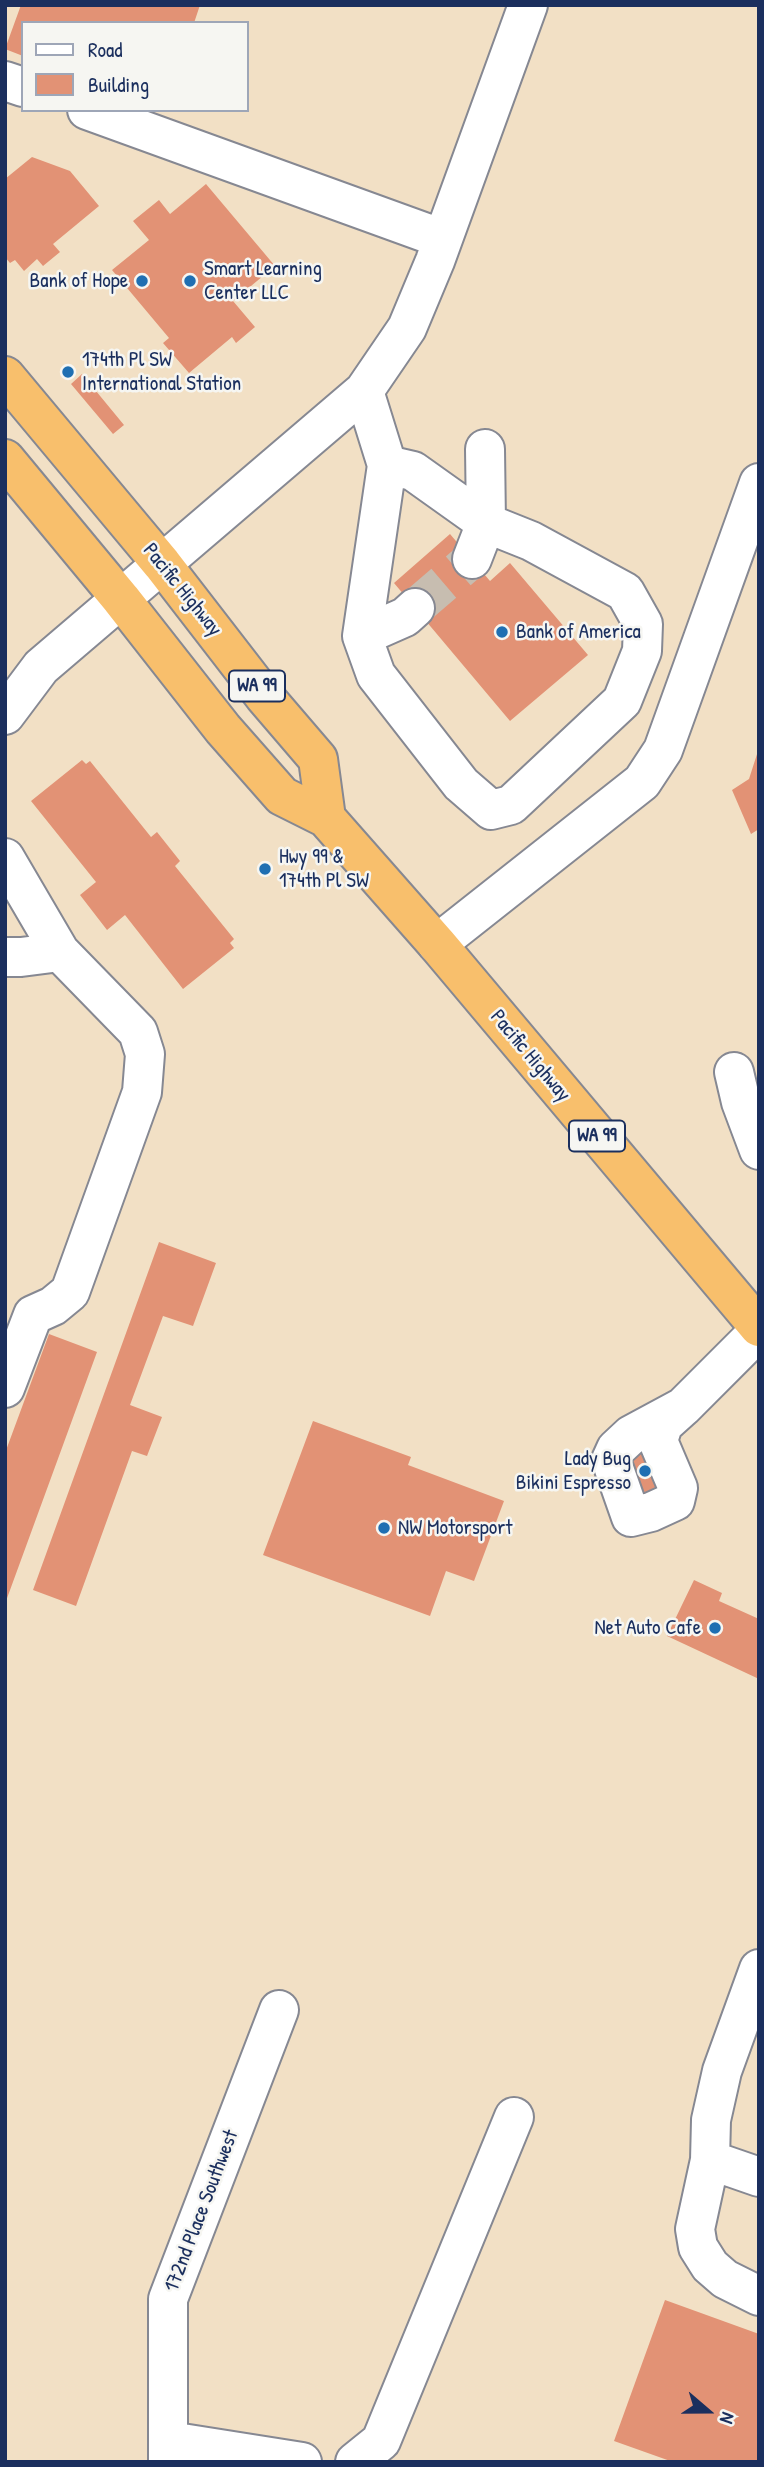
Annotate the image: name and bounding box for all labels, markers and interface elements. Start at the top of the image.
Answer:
legend [21,21,248,112]
text: Road [88,35,122,64]
text: Building [88,70,149,99]
place label: Smart Learning Center LLC [204,256,322,306]
place label: Bank of Hope [30,268,128,294]
marker: Bank of Hope [134,273,150,289]
marker: Smart Learning Center LLC [182,273,198,289]
place label: 174th Pl SW International Station [82,347,241,397]
marker: 174th Pl SW International Station [60,364,76,380]
street label: Pacific Highway [137,539,227,641]
place label: Bank of America [516,619,641,645]
marker: Bank of America [494,624,510,640]
road number: WA 99 [229,670,285,702]
place label: Hwy 99 & 174th Pl SW [279,844,369,894]
marker: Hwy 99 & 174th Pl SW [257,861,273,877]
street label: Pacific Highway [484,1005,576,1107]
road number: WA 99 [569,1120,625,1152]
place label: Lady Bug Bikini Espresso [516,1446,631,1496]
marker: Lady Bug Bikini Espresso [637,1463,653,1479]
place label: NW Motorsport [398,1515,513,1541]
marker: NW Motorsport [376,1520,392,1536]
place label: Net Auto Cafe [595,1615,701,1641]
marker: Net Auto Cafe [707,1620,723,1636]
street label: 172nd Place Southwest [159,2126,245,2296]
north arrow [673,2376,743,2446]
text: N [714,2409,742,2427]

